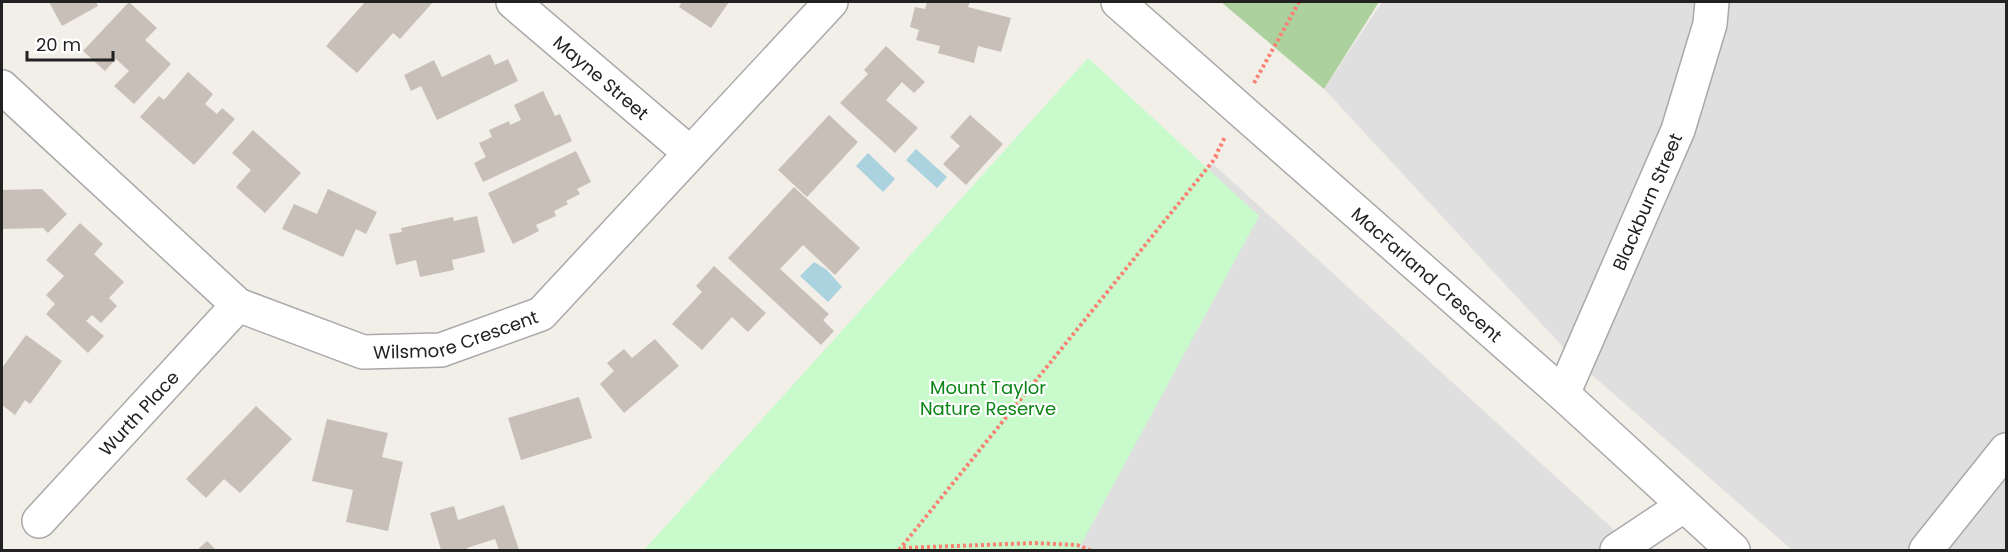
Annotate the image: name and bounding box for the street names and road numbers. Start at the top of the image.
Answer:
street label: Mayne Street [548,29,654,125]
street label: Blackburn Street [1606,129,1688,274]
street label: MacFarland Crescent [1346,201,1508,348]
street label: Wilsmore Crescent [373,304,541,364]
street label: Wurth Place [93,365,184,461]

